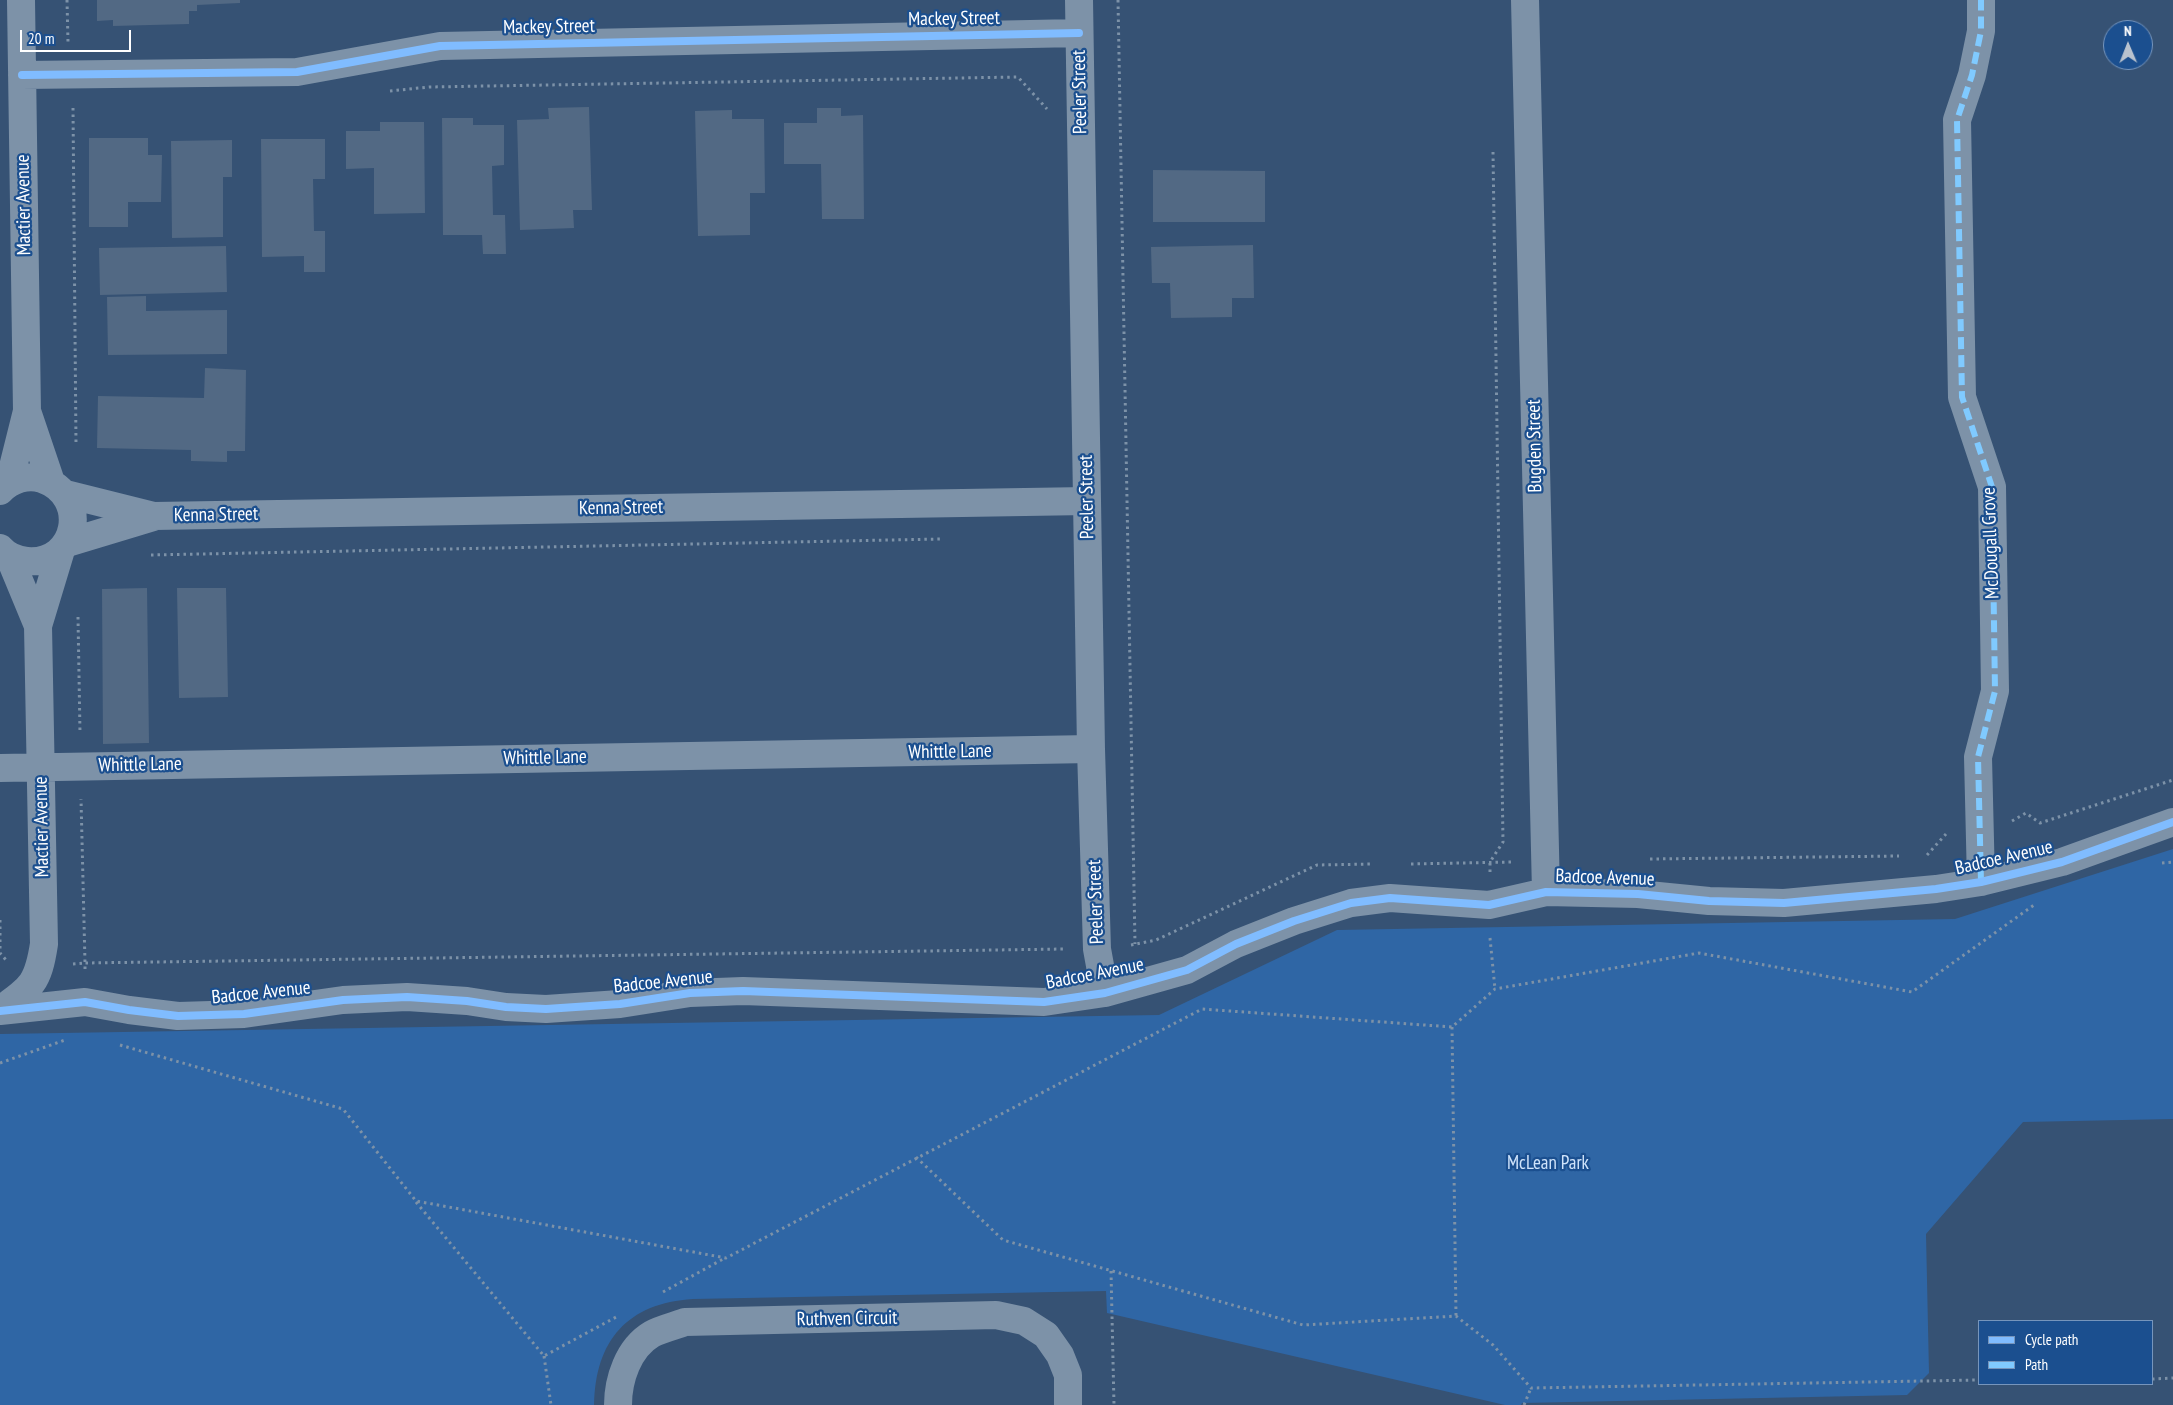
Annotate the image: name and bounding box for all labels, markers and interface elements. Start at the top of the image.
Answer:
street label: Mackey Street [908,7,1000,31]
street label: Mackey Street [503,15,595,39]
scale bar [22,20,134,52]
north arrow [2103,20,2153,70]
text: N [2124,22,2132,40]
text: 20 m [28,29,54,48]
street label: Peeler Street [1068,50,1092,134]
street label: Mactier Avenue [12,154,36,256]
street label: Bugden Street [1523,399,1547,493]
street label: Peeler Street [1075,455,1099,539]
street label: McDougall Grove [1978,487,2004,599]
street label: Kenna Street [579,496,663,520]
street label: Kenna Street [174,503,258,527]
street label: Whittle Lane [908,740,992,764]
street label: Whittle Lane [503,746,587,770]
street label: Whittle Lane [98,753,182,777]
street label: Mactier Avenue [30,776,54,878]
street label: Badcoe Avenue [1953,836,2055,880]
street label: Peeler Street [1083,859,1109,945]
street label: Badcoe Avenue [1555,865,1655,891]
street label: Badcoe Avenue [1044,953,1146,995]
street label: Badcoe Avenue [612,965,714,999]
street label: Badcoe Avenue [210,976,312,1010]
park label: McLean Park [1507,1153,1589,1175]
street label: Ruthven Circuit [796,1307,898,1331]
legend [1978,1320,2153,1385]
text: Cycle path [2025,1330,2078,1349]
text: Path [2025,1355,2048,1374]

